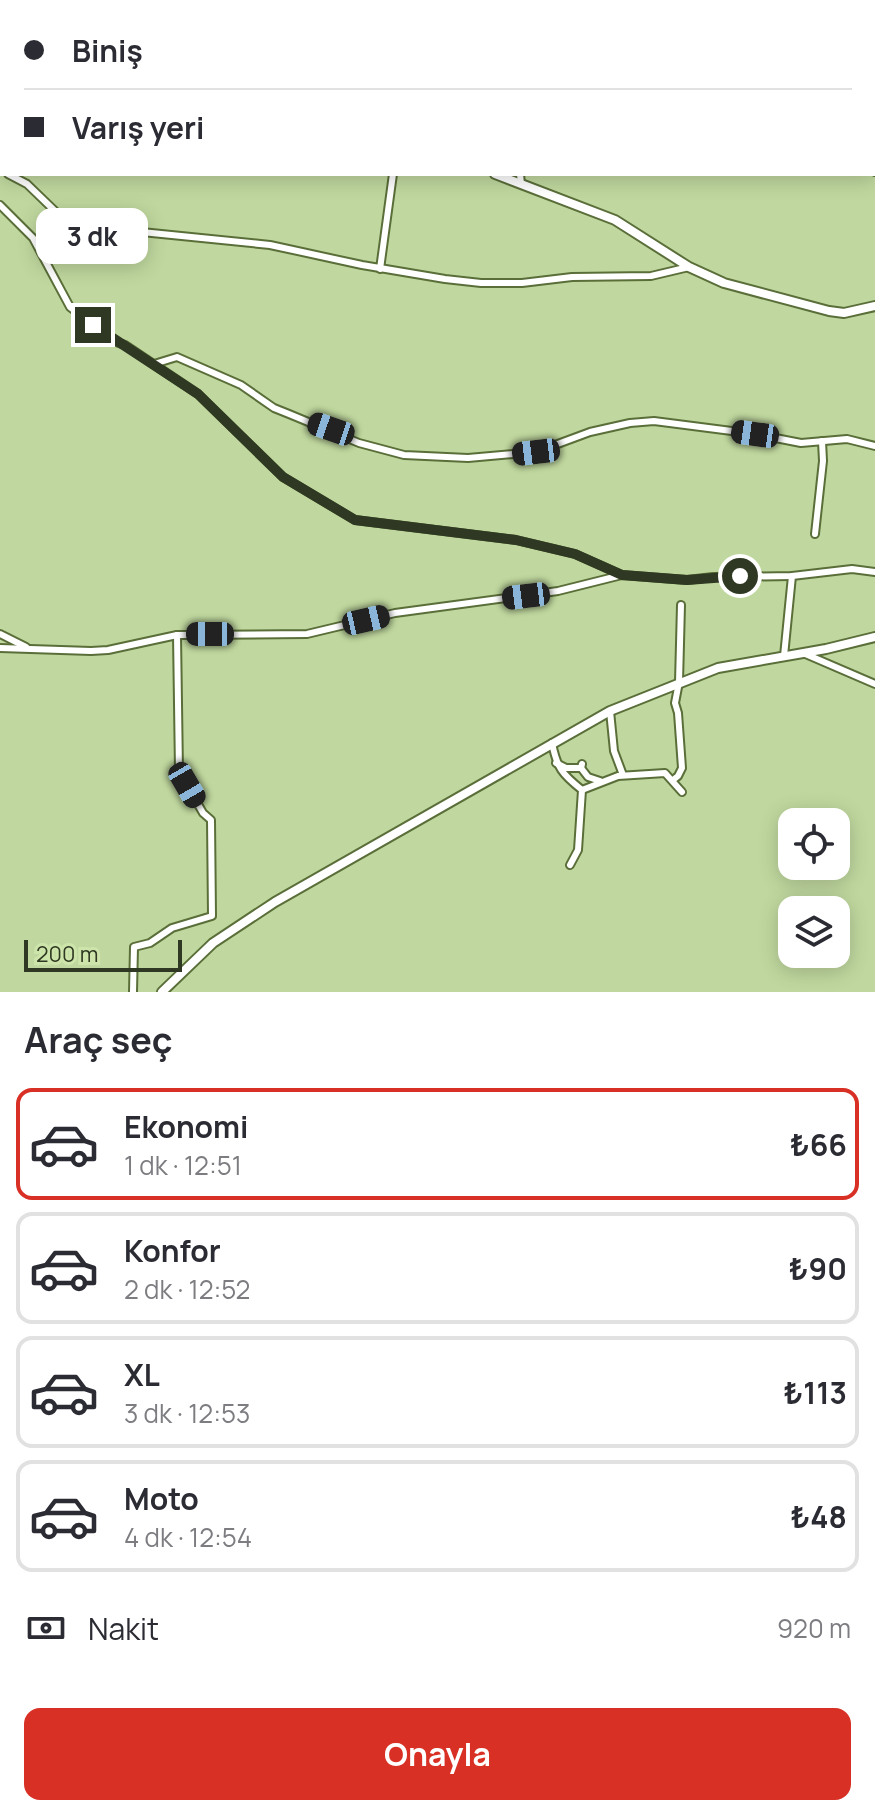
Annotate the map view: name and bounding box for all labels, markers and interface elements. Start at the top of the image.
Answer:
text: Biniş [72,30,143,71]
text: Varış yeri [72,107,204,148]
callout: 3 dk [37,209,149,265]
text: 3 dk [67,218,117,254]
route end [75,307,111,343]
car [304,410,358,448]
car [730,419,780,449]
car [511,437,561,467]
route start [722,558,758,594]
car [501,581,551,611]
car [340,603,392,637]
car [186,622,234,646]
car [165,758,209,812]
map controls [778,808,850,968]
button: locate [778,808,850,880]
button: layers [778,896,850,968]
scale bar [24,936,182,972]
text: 200 m [36,939,98,969]
text: Araç seç [24,1015,173,1064]
text: Ekonomi [124,1106,248,1147]
icon: car [28,1108,100,1180]
text: ₺66 [790,1124,847,1165]
text: 1 dk · 12:51 [124,1147,242,1183]
text: Konfor [124,1230,221,1271]
icon: car [28,1232,100,1304]
text: ₺90 [789,1248,847,1289]
text: 2 dk · 12:52 [124,1271,250,1307]
text: XL [124,1354,160,1395]
icon: car [28,1356,100,1428]
text: ₺113 [783,1372,847,1413]
text: 3 dk · 12:53 [124,1395,250,1431]
text: Moto [124,1478,199,1519]
icon: car [28,1480,100,1552]
text: ₺48 [791,1496,847,1537]
text: 4 dk · 12:54 [124,1519,252,1555]
icon: cash [24,1606,68,1650]
text: Nakit [88,1608,159,1649]
text: 920 m [777,1610,851,1646]
button: Onayla [24,1708,851,1800]

